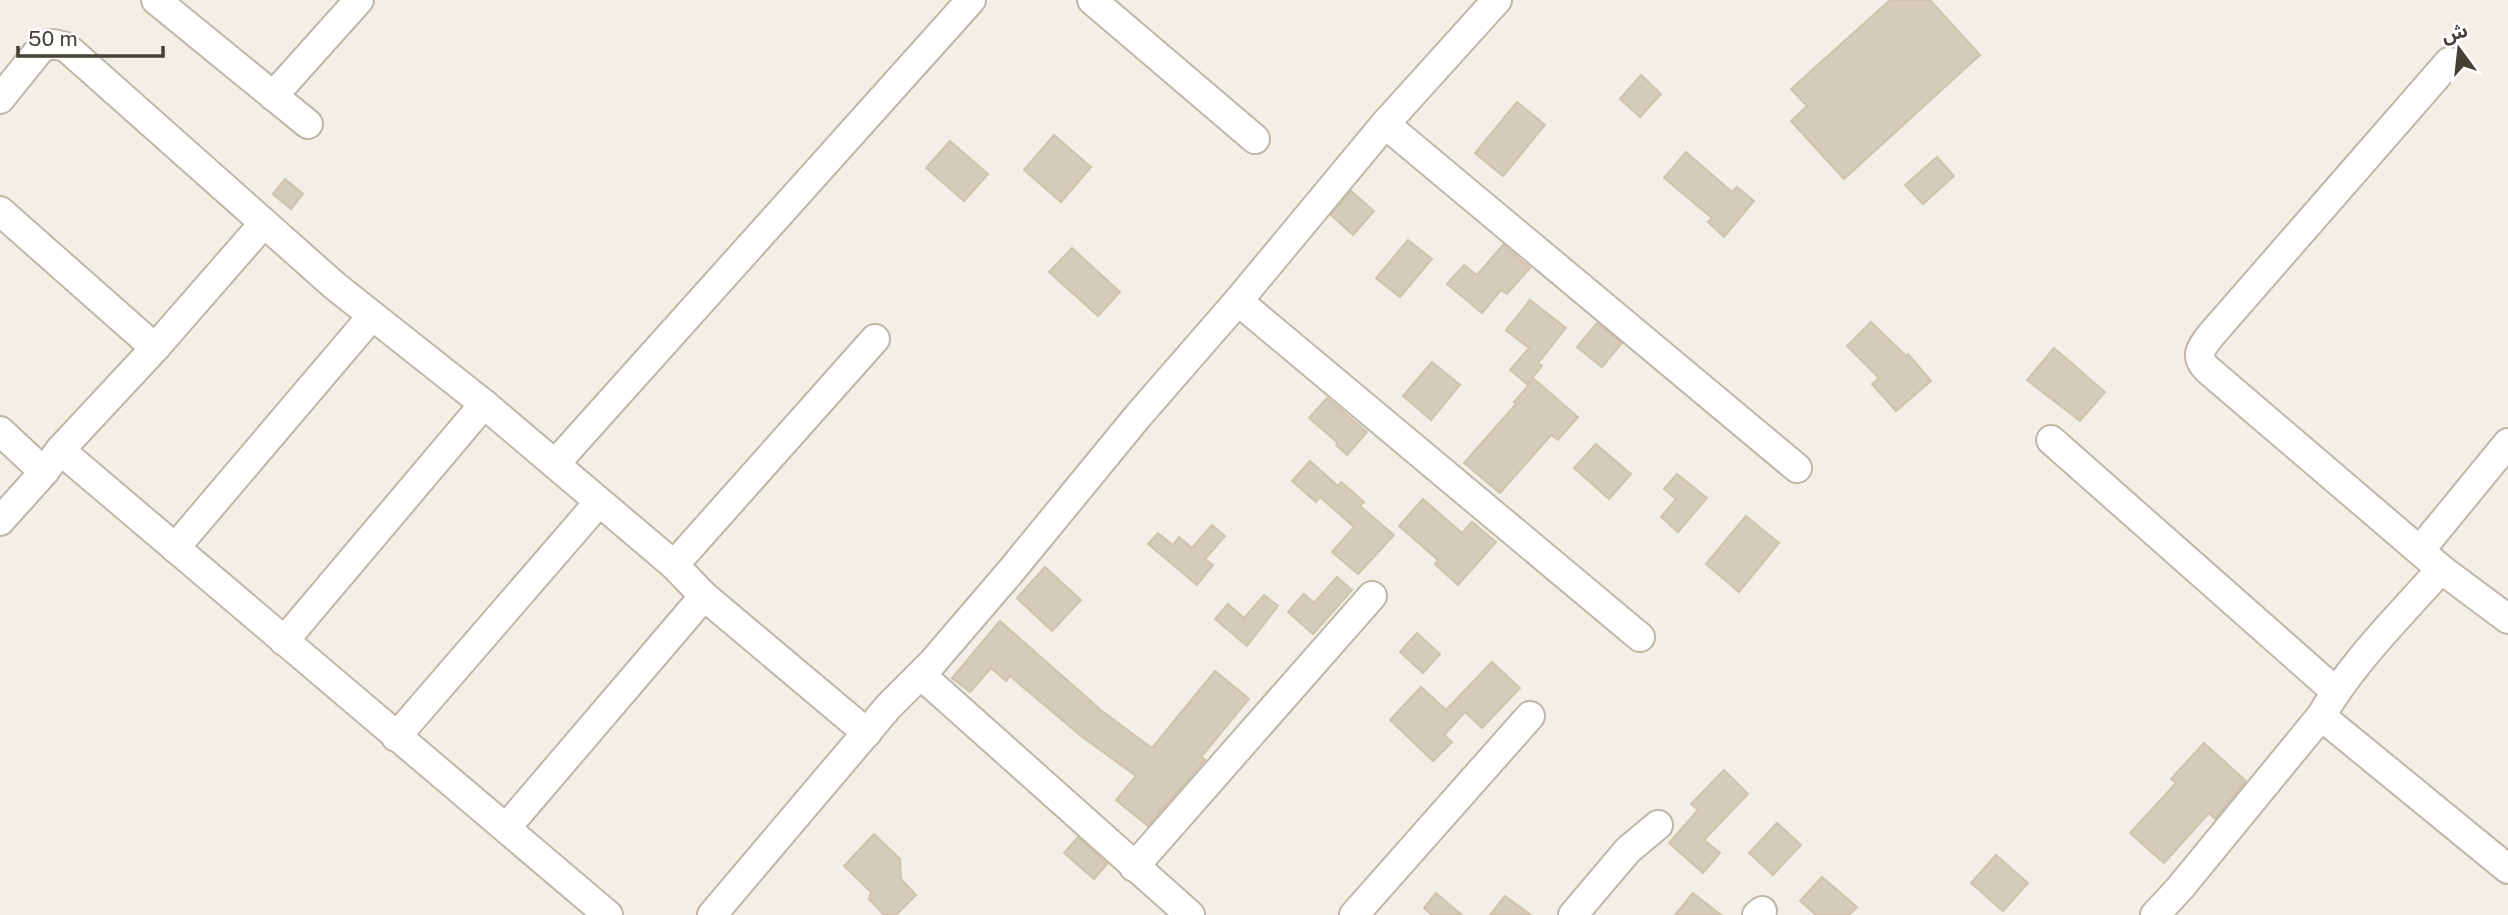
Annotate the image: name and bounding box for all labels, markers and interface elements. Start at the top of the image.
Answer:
scale bar [18,14,163,58]
north arrow [2424,14,2494,84]
text: ش [2439,19,2470,47]
text: 50 m [28,26,78,51]

